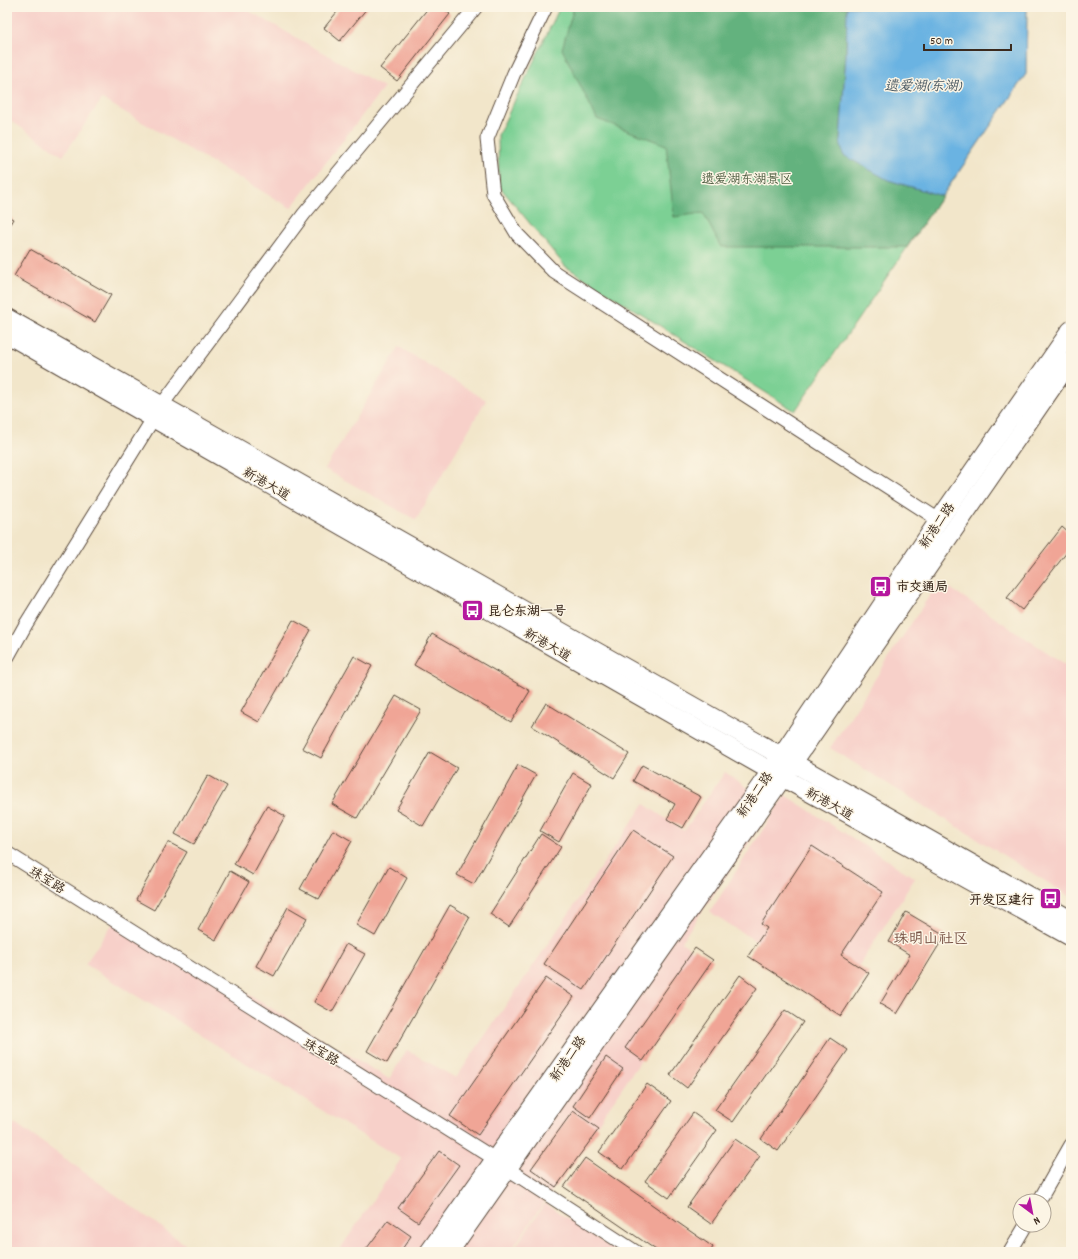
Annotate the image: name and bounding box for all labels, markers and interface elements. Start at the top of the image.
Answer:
scale bar [924,26,1011,52]
text: 50 m [930,33,953,50]
water label: 遗爱湖(东湖) [885,77,963,97]
park label: 遗爱湖东湖景区 [701,171,793,190]
street label: 新港大道 [238,464,293,506]
street label: 新港二路 [916,500,960,553]
bus stop icon: 市交通局 [868,573,894,599]
place label: 市交通局 [896,579,948,598]
bus stop icon: 昆仑东湖一号 [459,597,485,623]
place label: 昆仑东湖一号 [488,603,566,622]
street label: 新港大道 [519,625,574,667]
street label: 新港二路 [733,769,779,822]
street label: 新港大道 [801,784,856,826]
street label: 珠宝路 [25,863,68,900]
bus stop icon: 开发区建行 [1037,886,1063,912]
place label: 开发区建行 [969,892,1034,911]
district label: 珠明山社区 [893,929,969,951]
street label: 新港二路 [546,1033,592,1086]
street label: 珠宝路 [299,1035,342,1072]
north arrow [1012,1193,1052,1233]
text: N [1029,1212,1043,1228]

